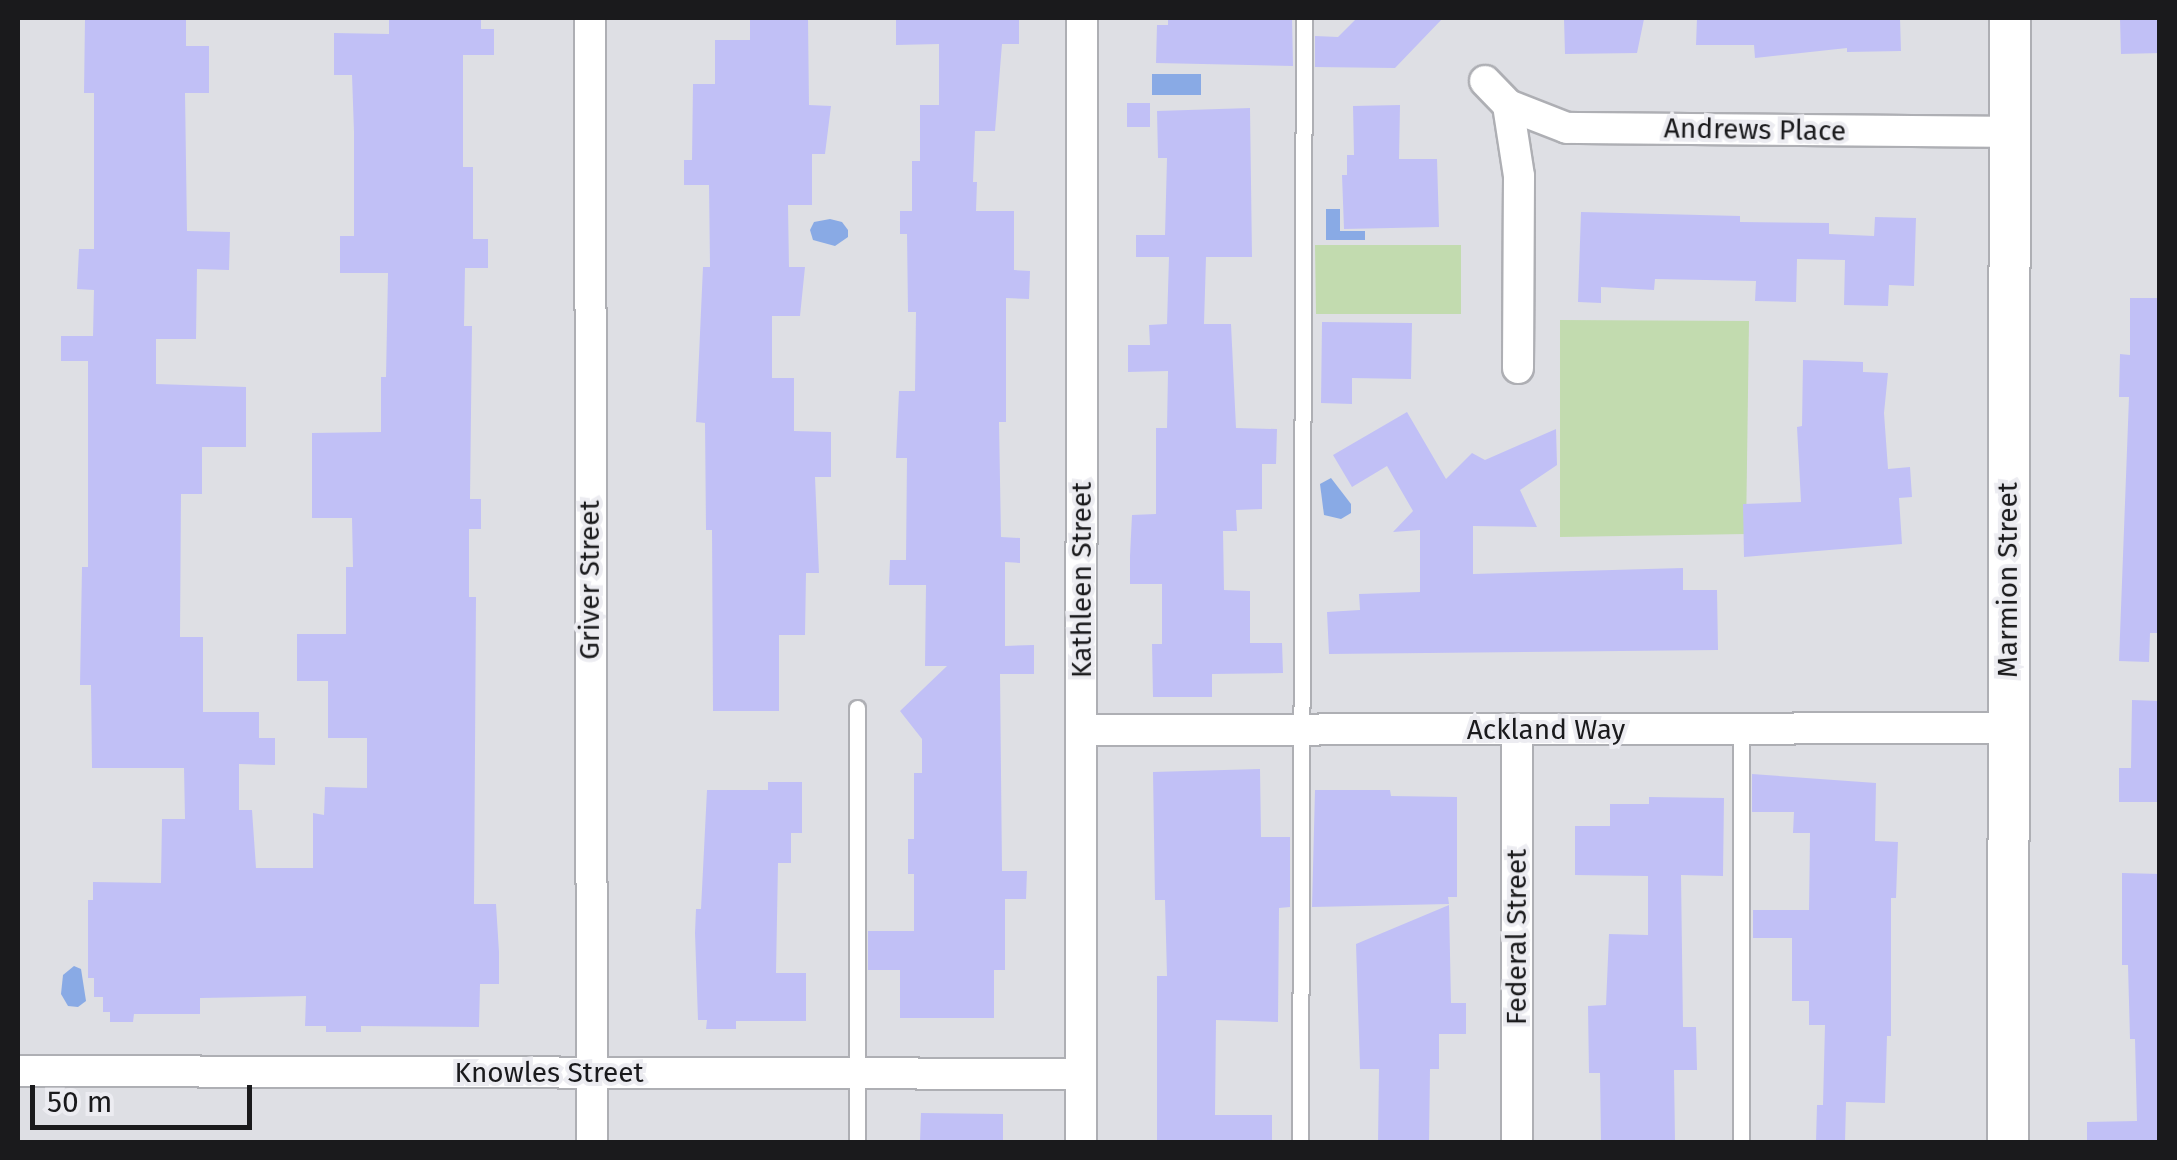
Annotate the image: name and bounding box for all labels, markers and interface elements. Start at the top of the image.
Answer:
street label: Andrews Place [1664,112,1846,148]
street label: Kathleen Street [1065,482,1099,678]
street label: Marmion Street [1991,482,2025,678]
street label: Griver Street [573,500,607,660]
street label: Ackland Way [1467,713,1625,747]
street label: Federal Street [1500,849,1534,1025]
street label: Knowles Street [454,1056,644,1090]
scale bar [35,1065,258,1127]
text: 50 m [47,1084,112,1120]

